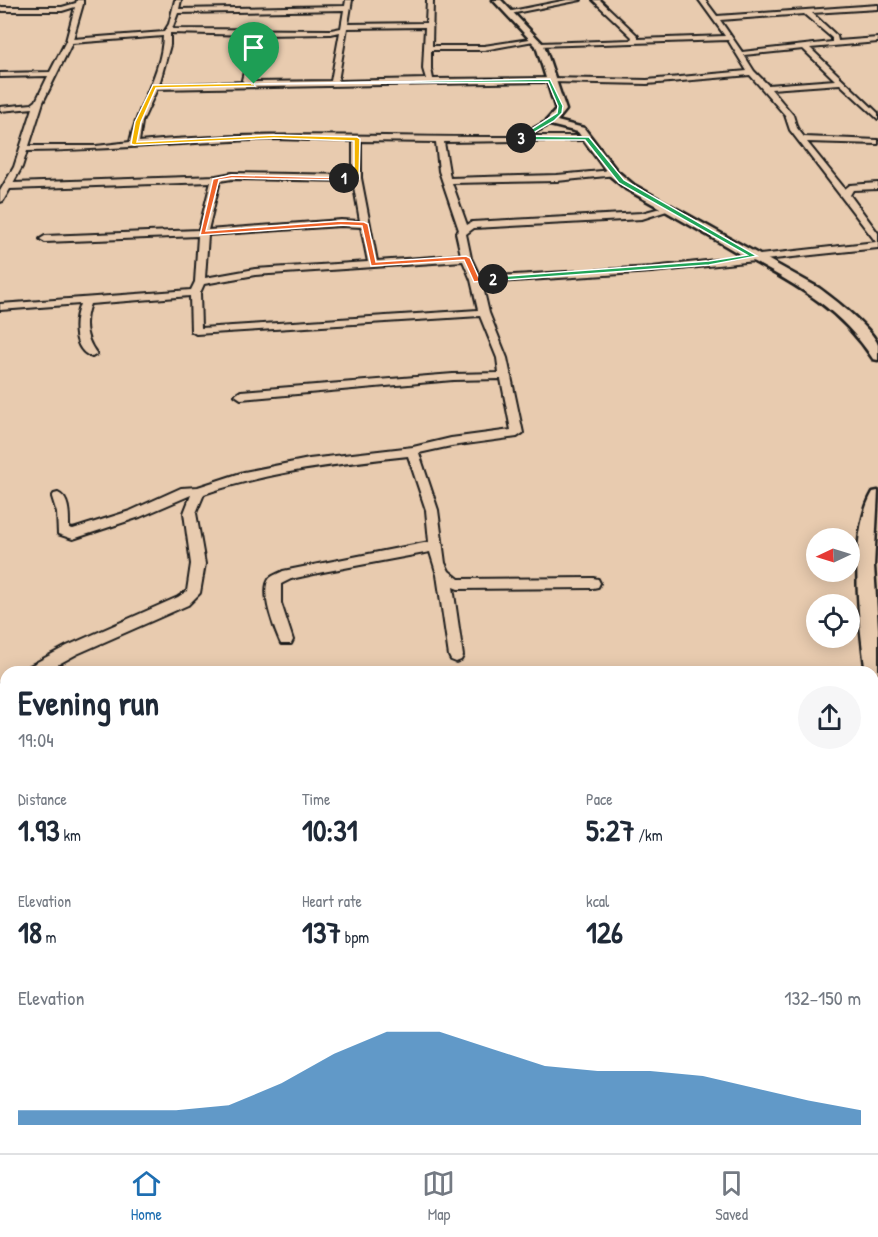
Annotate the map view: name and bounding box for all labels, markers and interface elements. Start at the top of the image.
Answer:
pin [228,22,279,84]
icon: arrive [237,31,270,64]
pin: 3 [506,123,536,153]
text: 3 [517,127,525,149]
pin: 1 [329,163,359,193]
text: 1 [341,167,347,189]
pin: 2 [478,264,508,294]
text: 2 [489,268,497,290]
north arrow [806,528,860,582]
map controls [806,528,860,648]
button: locate [806,594,860,648]
text: Evening run [18,681,159,725]
button: share [798,686,861,749]
text: 19:04 [18,726,54,753]
text: Distance [18,788,67,810]
text: Time [302,788,330,810]
text: Pace [586,788,613,810]
text: 1.93 [18,810,60,850]
text: 10:31 [302,810,358,850]
text: 5:27 [586,810,635,850]
text: km [60,824,81,846]
text: /km [635,824,663,846]
text: Elevation [18,890,71,912]
text: Heart rate [302,890,362,912]
text: kcal [586,890,609,912]
text: 18 [18,912,42,952]
text: 137 [302,912,341,952]
text: 126 [586,912,623,952]
text: m [42,926,56,948]
text: bpm [341,926,369,948]
text: Elevation [18,984,84,1011]
text: 132–150 m [784,984,861,1011]
tab: Home [130,1167,163,1225]
tab: Map [422,1167,455,1225]
tab: Saved [715,1167,748,1225]

